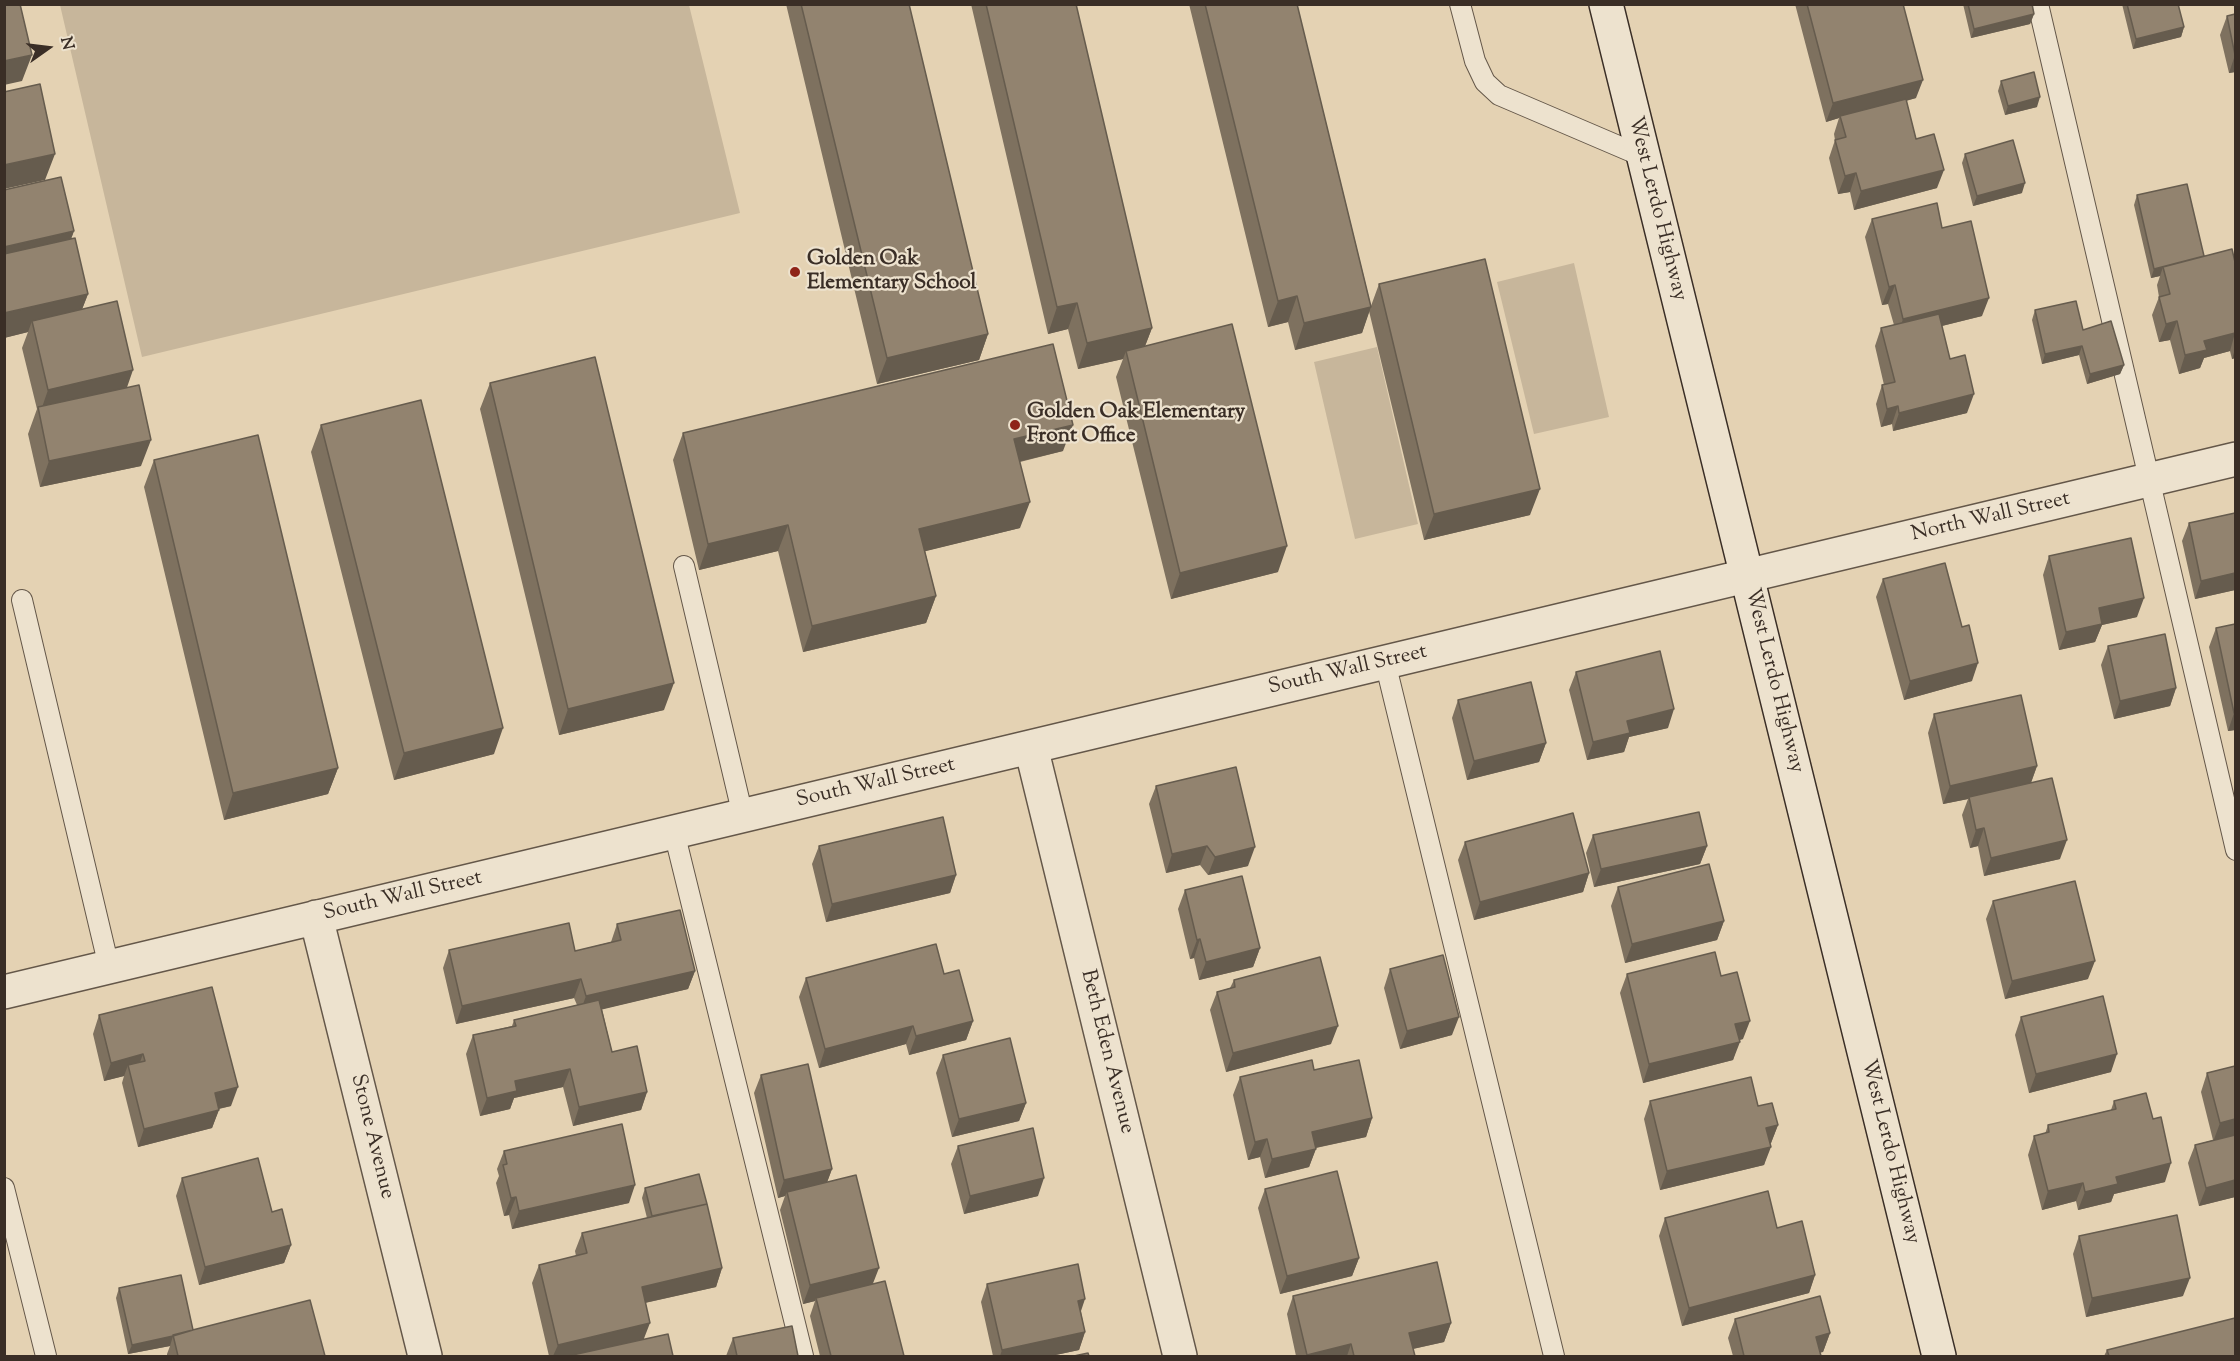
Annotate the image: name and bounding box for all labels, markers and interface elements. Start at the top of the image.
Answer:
north arrow [18,18,78,78]
text: N [53,35,79,53]
street label: West Lerdo Highway [1621,114,1691,304]
place label: Golden Oak Elementary School [807,247,976,297]
marker: Golden Oak Elementary School [788,265,802,279]
place label: Golden Oak Elementary Front Office [1027,400,1245,450]
marker: Golden Oak Elementary Front Office [1008,418,1022,432]
street label: North Wall Street [1909,488,2073,548]
street label: West Lerdo Highway [1738,586,1808,776]
street label: South Wall Street [1266,640,1430,702]
street label: South Wall Street [794,753,958,815]
street label: South Wall Street [321,866,485,928]
street label: Beth Eden Avenue [1073,967,1139,1137]
street label: West Lerdo Highway [1854,1057,1924,1247]
street label: Stone Avenue [343,1072,399,1202]

